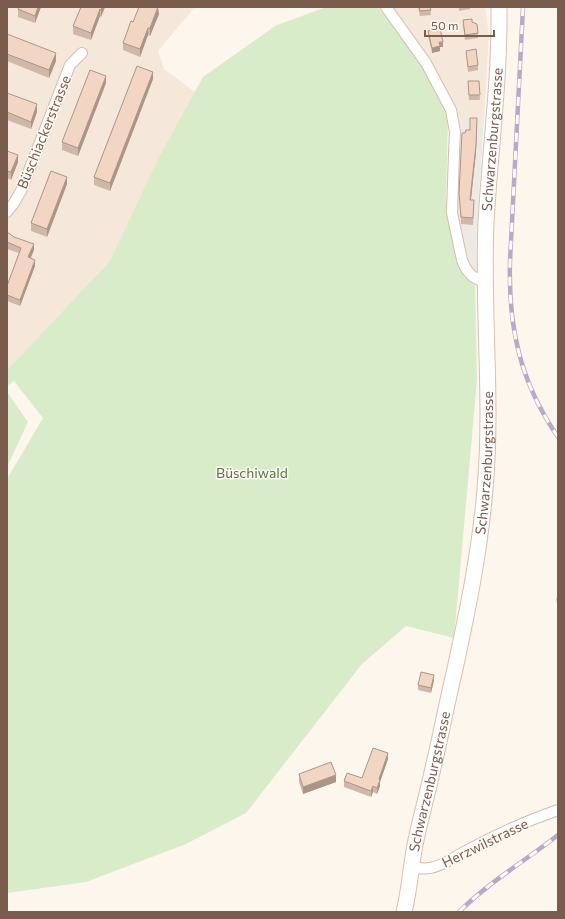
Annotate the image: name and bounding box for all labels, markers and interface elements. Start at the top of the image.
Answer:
scale bar [425,12,494,38]
text: 50 m [431,18,459,32]
street label: Schwarzenburgstrasse [478,67,506,212]
street label: Büschiackerstrasse [13,73,74,191]
street label: Schwarzenburgstrasse [471,391,496,536]
park label: Büschiwald [216,464,288,481]
street label: Schwarzenburgstrasse [405,710,453,853]
street label: Herzwilstrasse [439,814,531,871]

